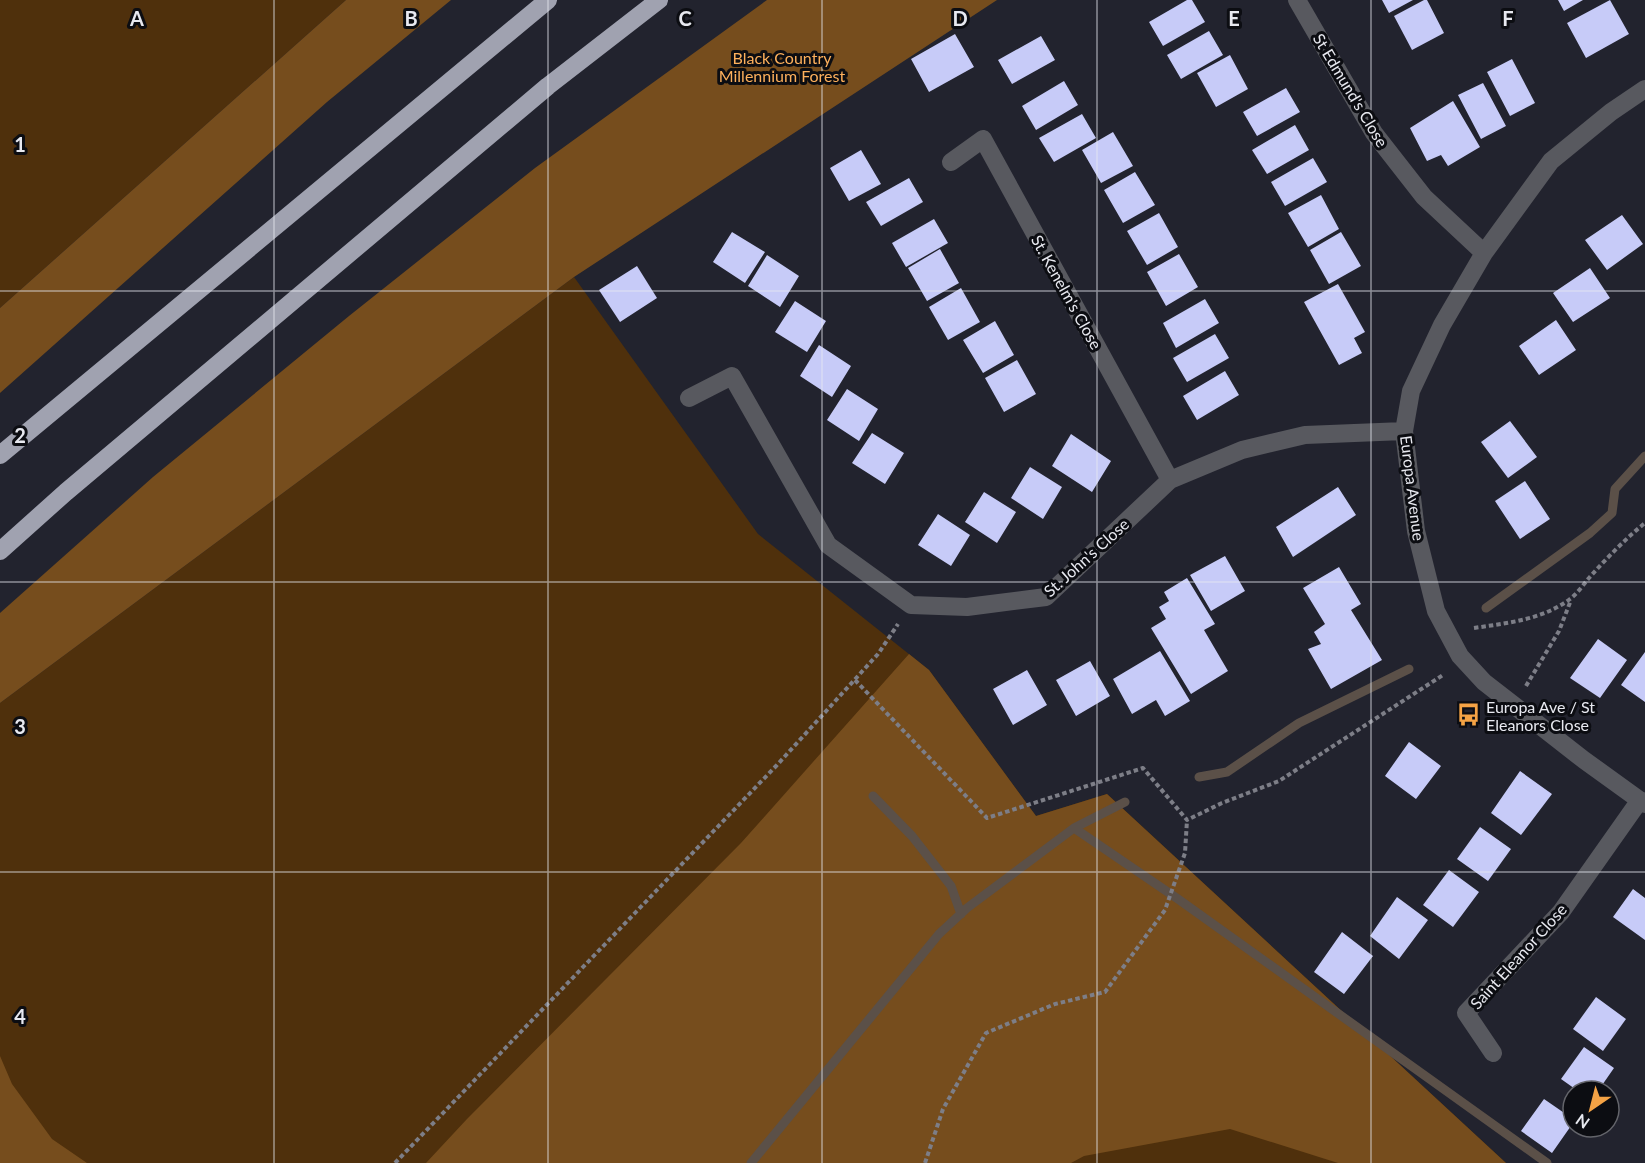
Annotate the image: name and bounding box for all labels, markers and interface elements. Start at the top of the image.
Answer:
text: A [129,6,144,30]
text: B [404,6,418,30]
text: C [678,6,692,30]
text: D [952,6,968,30]
text: E [1228,6,1240,30]
text: F [1502,6,1514,30]
street label: St Edmund's Close [1310,30,1392,150]
park label: Black Country Millennium Forest [719,48,846,85]
text: 1 [14,132,26,156]
street label: St. Kenelm's Close [1028,232,1106,352]
text: 2 [14,423,26,447]
street label: Europa Avenue [1397,434,1429,542]
street label: St. John's Close [1040,514,1132,600]
place label: Europa Ave / St Eleanors Close [1486,697,1595,734]
bus stop icon: Europa Ave / St Eleanors Close [1455,702,1481,728]
text: 3 [14,714,26,738]
street label: Saint Eleanor Close [1466,900,1570,1012]
text: 4 [14,1004,26,1028]
north arrow [1561,1079,1621,1139]
text: N [1572,1110,1593,1133]

